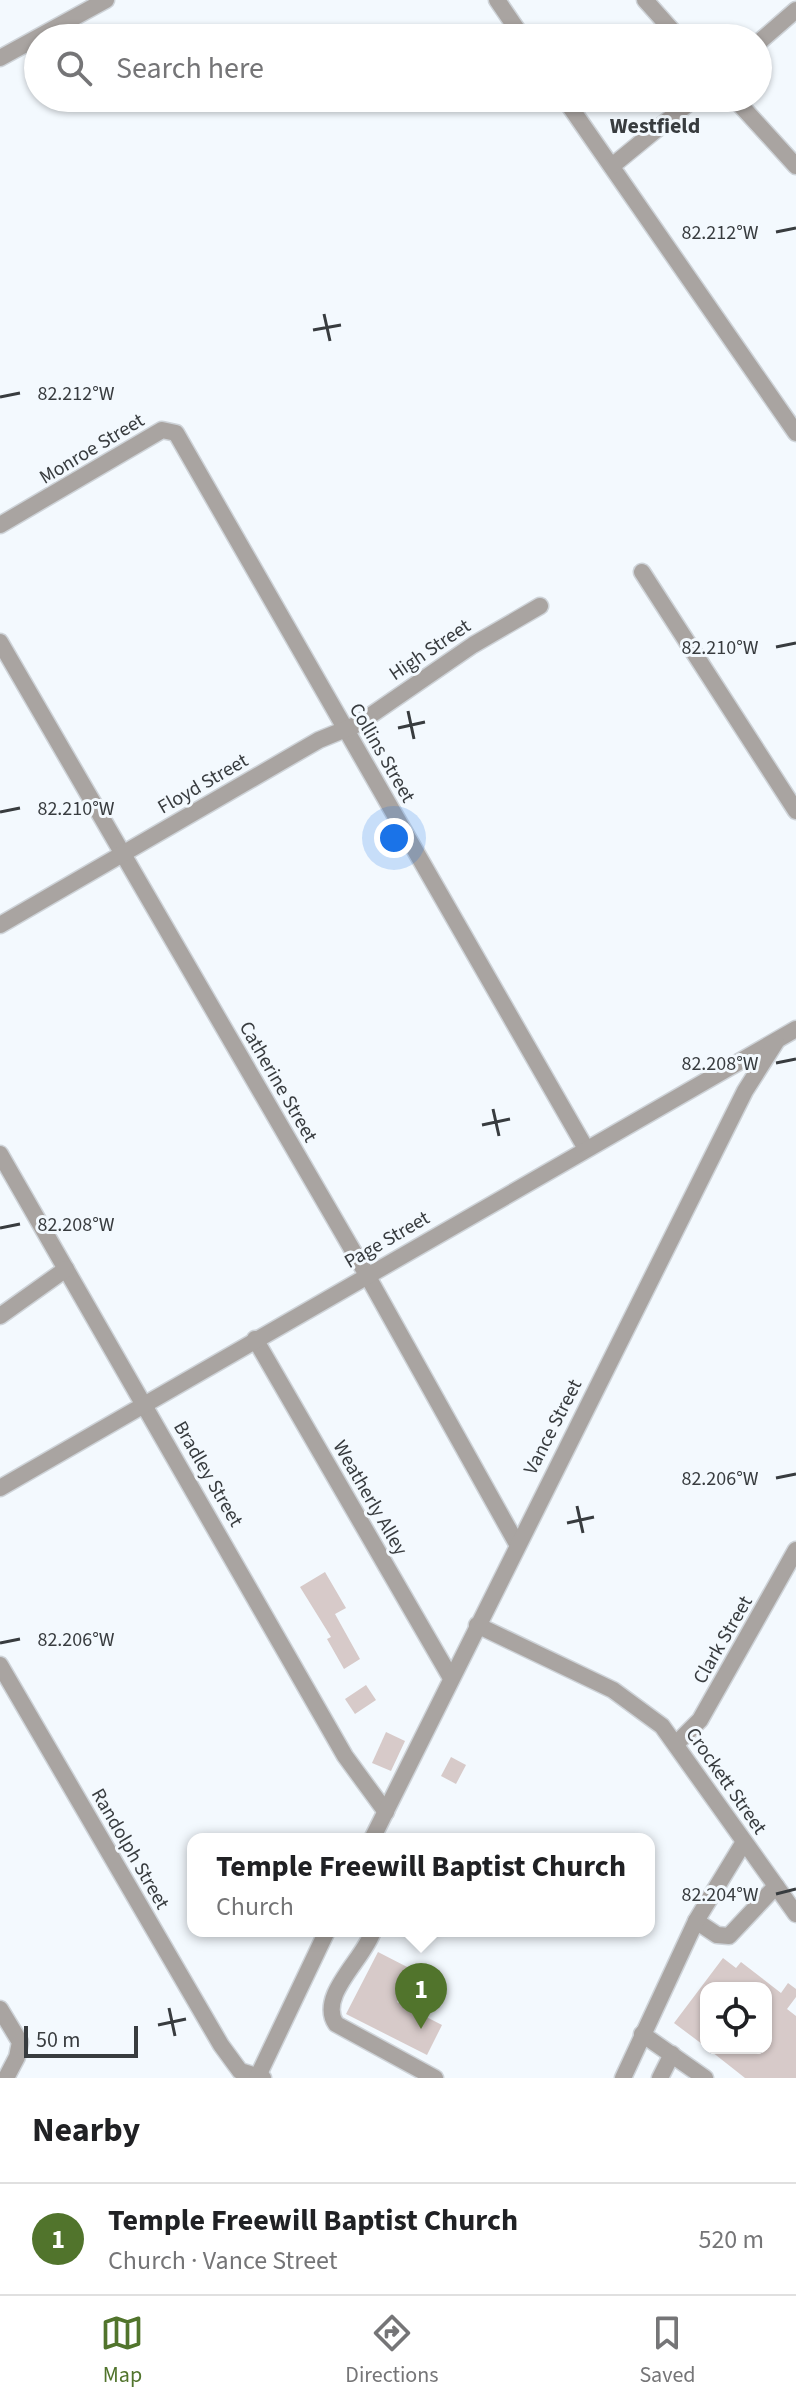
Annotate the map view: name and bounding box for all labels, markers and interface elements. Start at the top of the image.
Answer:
search box [24,24,772,112]
icon: search [52,46,96,90]
text: Search here [116,47,264,90]
district label: Westfield [610,110,700,142]
text: 82.212°W [681,219,759,247]
text: 82.212°W [37,380,115,408]
street label: Monroe Street [34,407,150,491]
street label: High Street [384,612,477,688]
text: 82.210°W [681,634,759,662]
street label: Collins Street [342,698,422,808]
street label: Floyd Street [153,747,254,821]
text: 82.210°W [37,795,115,823]
your location [374,818,414,858]
street label: Catherine Street [232,1016,324,1148]
text: 82.208°W [681,1050,759,1078]
street label: Page Street [339,1204,435,1276]
text: 82.208°W [37,1211,115,1239]
street label: Vance Street [517,1374,589,1480]
street label: Bradley Street [166,1416,250,1532]
street label: Weatherly Alley [326,1435,415,1561]
text: 82.206°W [681,1465,759,1493]
street label: Clark Street [686,1591,760,1689]
text: 82.206°W [37,1626,115,1654]
street label: Crockett Street [679,1722,773,1840]
street label: Randolph Street [84,1783,176,1915]
popup [187,1833,655,1937]
text: Temple Freewill Baptist Church [216,1845,626,1888]
text: 82.204°W [681,1881,759,1909]
text: Church [216,1888,294,1925]
pin: 1 [395,1963,447,2029]
map controls [700,1982,772,2054]
button: locate [700,1982,772,2054]
scale bar [24,2022,138,2058]
text: 50 m [36,2024,81,2056]
text: Nearby [32,2106,140,2155]
text: Temple Freewill Baptist Church [108,2199,518,2242]
text: 1 [51,2221,65,2258]
text: 520 m [698,2221,764,2258]
text: Church · Vance Street [108,2242,337,2279]
tab: Map [100,2311,144,2391]
tab: Directions [345,2311,438,2391]
tab: Saved [639,2311,696,2391]

